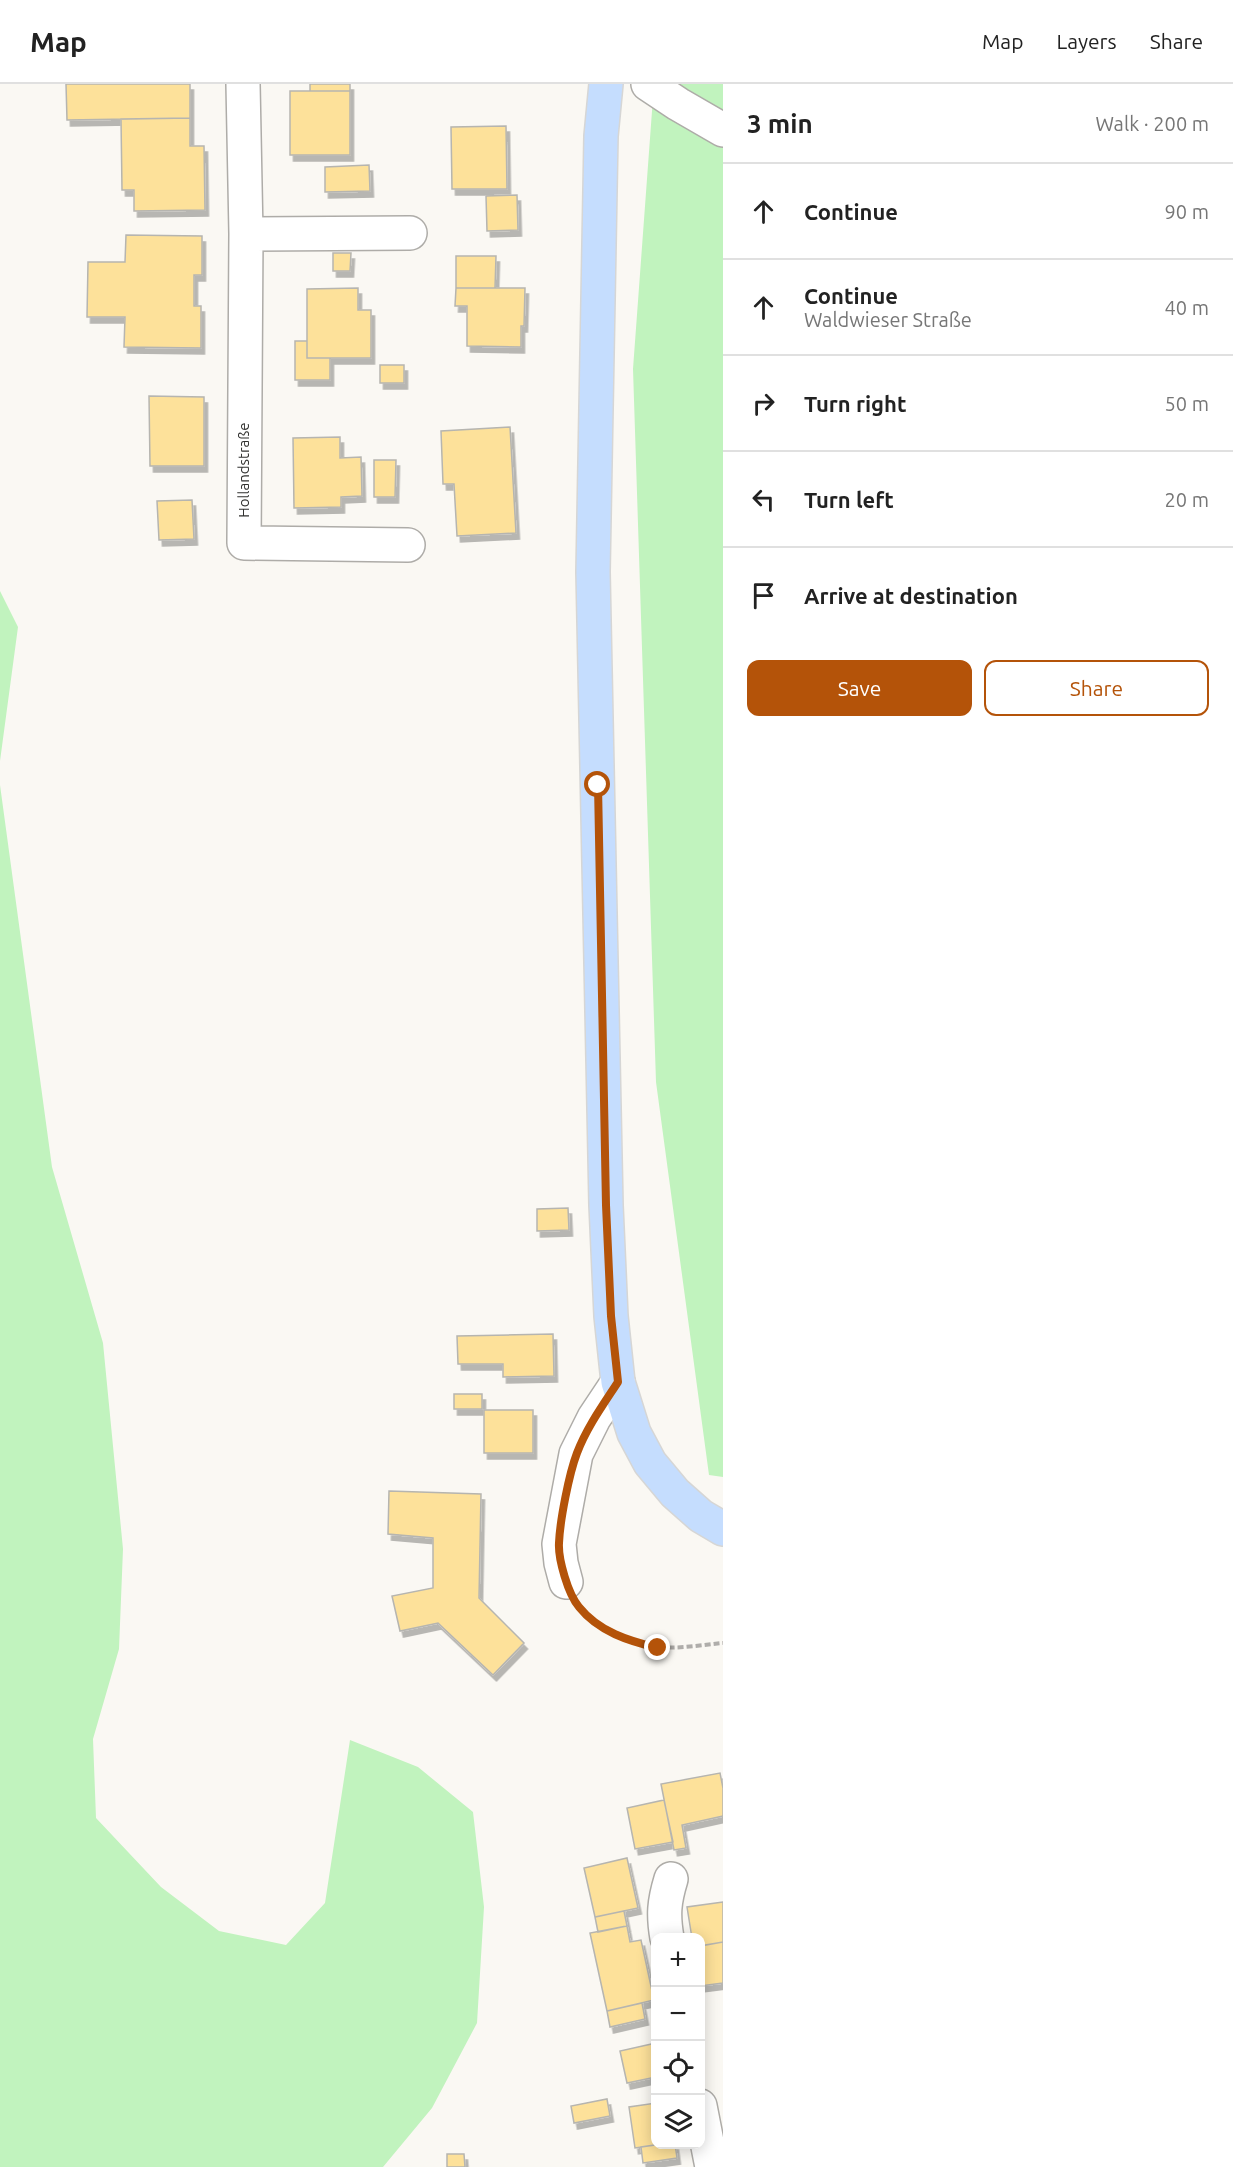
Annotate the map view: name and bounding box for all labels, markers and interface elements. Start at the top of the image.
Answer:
text: Map [30,26,87,57]
text: Map [982,29,1023,53]
text: Layers [1056,29,1117,53]
text: Share [1150,29,1203,53]
text: 3 min [747,109,813,138]
text: Walk · 200 m [1096,112,1209,135]
icon: ahead [747,195,780,228]
text: Continue [804,199,898,224]
text: 90 m [1165,200,1209,223]
text: Continue [804,283,898,308]
icon: ahead [747,291,780,324]
text: 40 m [1165,296,1209,319]
text: Waldwieser Straße [804,308,972,331]
icon: right [747,387,780,420]
text: Turn right [804,391,906,416]
text: 50 m [1165,392,1209,415]
street label: Hollandstraße [235,422,252,518]
icon: left [747,483,780,516]
text: Turn left [804,487,894,512]
text: 20 m [1165,488,1209,511]
icon: arrive [747,579,780,612]
text: Arrive at destination [804,583,1018,608]
button: Save [747,660,972,716]
button: Share [984,660,1209,716]
route start [584,771,610,797]
route end [644,1634,670,1660]
map controls [651,1933,705,2149]
button: + [651,1933,705,1987]
button: − [651,1987,705,2041]
button: locate [651,2041,705,2095]
button: layers [651,2095,705,2149]

